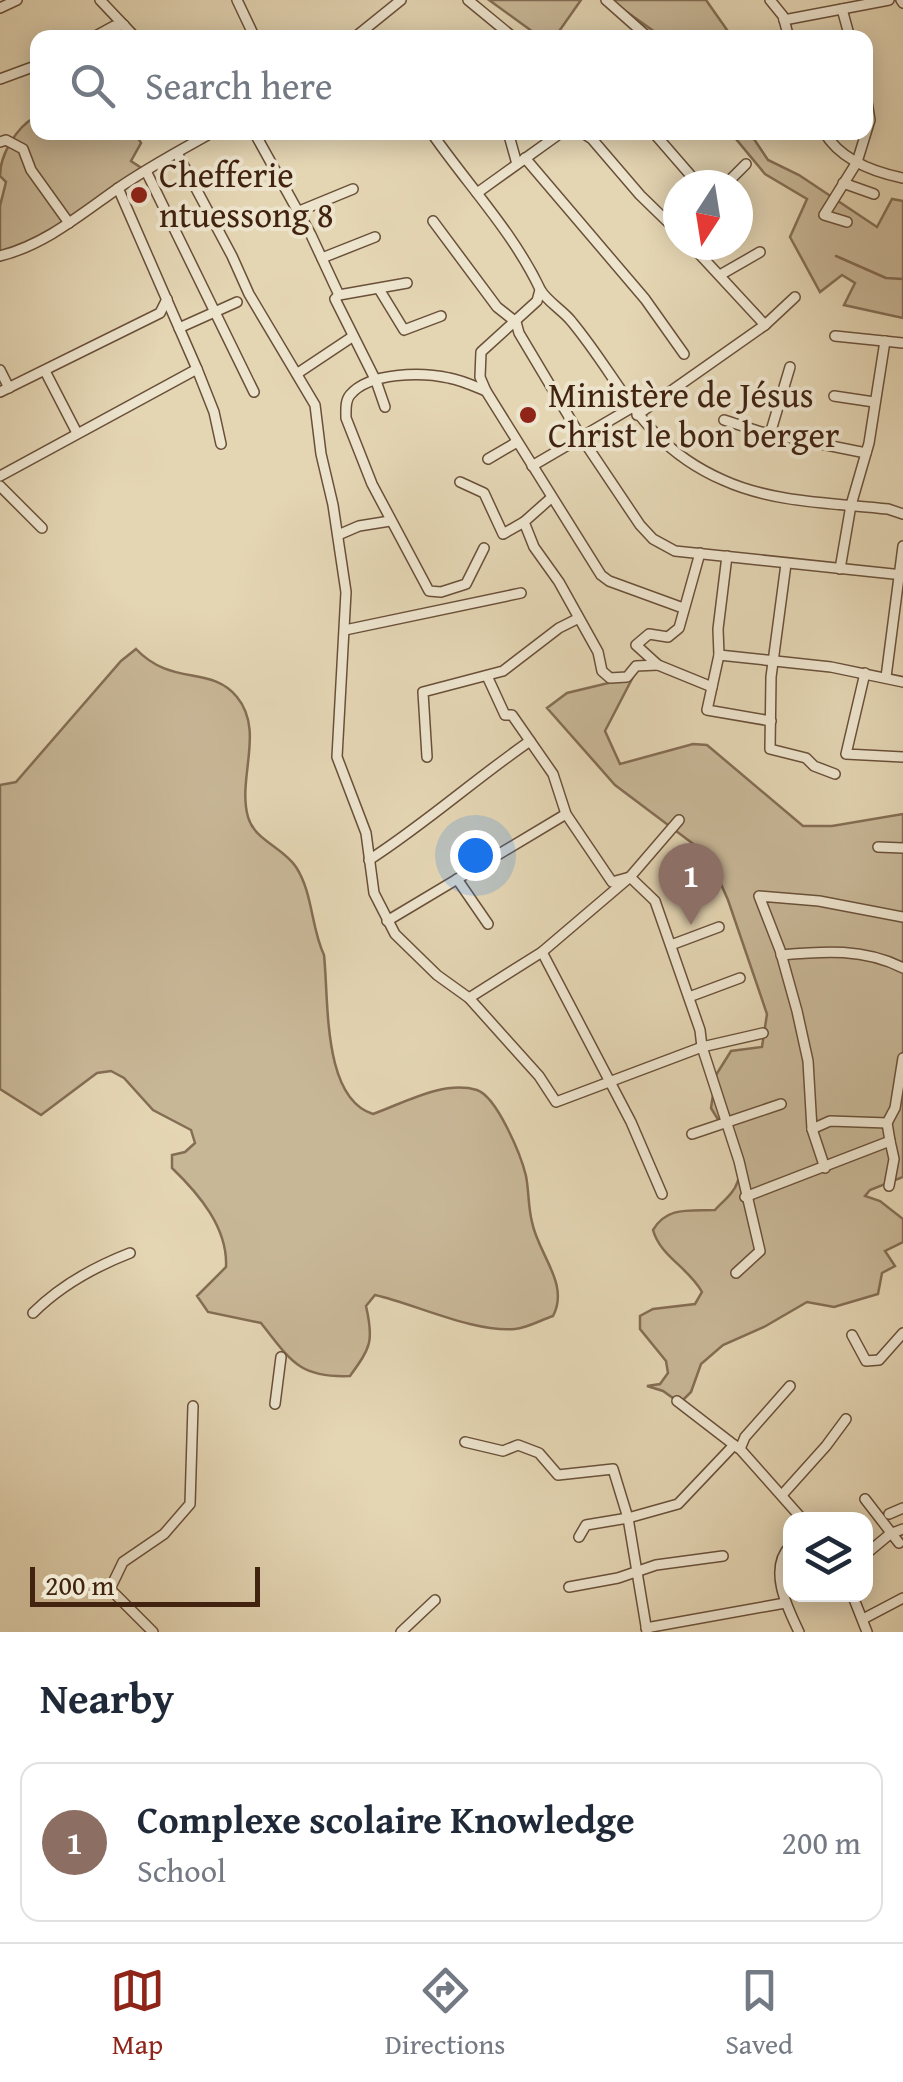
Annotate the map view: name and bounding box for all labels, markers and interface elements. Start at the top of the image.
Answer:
search box [30,30,873,140]
text: Search here [145,57,333,113]
icon: search [65,58,120,113]
place label: Chefferie ntuessong 8 [159,149,334,240]
north arrow [663,170,753,260]
marker: Chefferie ntuessong 8 [128,184,150,206]
place label: Ministère de Jésus Christ le bon berger [548,369,839,460]
marker: Ministère de Jésus Christ le bon berger [517,404,539,426]
your location [450,830,501,881]
pin: 1 [658,842,724,925]
map controls [783,1512,873,1602]
button: layers [783,1512,873,1602]
scale bar [30,1562,260,1606]
text: 200 m [45,1564,114,1605]
text: Nearby [40,1667,174,1728]
text: Complexe scolaire Knowledge [137,1791,635,1847]
text: 1 [66,1819,83,1866]
text: 200 m [782,1819,861,1866]
text: School [137,1847,226,1894]
tab: Map [110,1963,165,2064]
tab: Directions [385,1963,505,2064]
tab: Saved [725,1963,793,2064]

